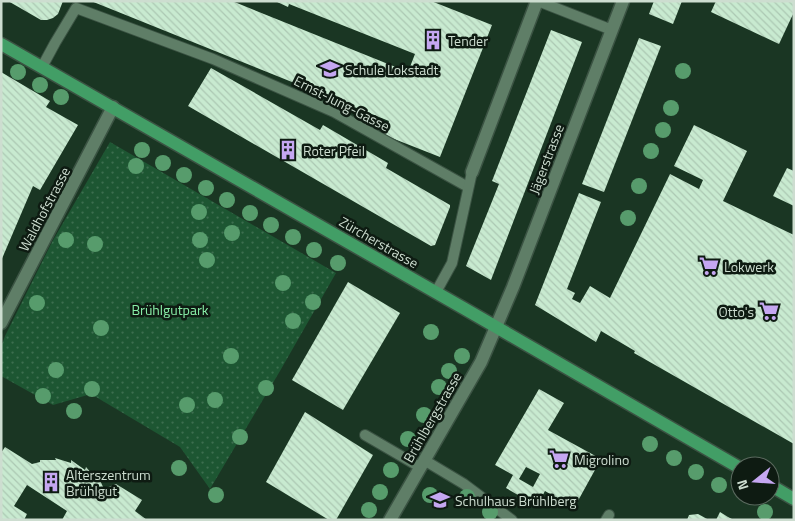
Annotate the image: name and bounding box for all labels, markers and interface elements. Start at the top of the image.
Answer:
building icon: Tender [422,29,444,51]
place label: Tender [448,30,488,51]
school or university icon: Schule Lokstadt [319,58,341,80]
place label: Schule Lokstadt [345,59,439,80]
street label: Ernst-Jung-Gasse [291,70,393,136]
street label: Jägerstrasse [523,121,569,197]
building icon: Roter Pfeil [277,139,299,161]
place label: Roter Pfeil [303,140,365,161]
street label: Waldhofstrasse [13,163,75,255]
street label: Zürcherstrasse [335,211,423,273]
supermarket icon: Lokwerk [698,255,720,277]
place label: Lokwerk [724,256,774,277]
park label: Brühlgutpark [131,299,209,320]
supermarket icon: Otto's [758,300,780,322]
place label: Otto's [718,301,754,322]
street label: Brühlbergstrasse [398,368,466,466]
supermarket icon: Migrolino [548,448,570,470]
place label: Migrolino [574,449,629,470]
north arrow [730,456,780,506]
place label: Alterszentrum Brühlgut [66,464,151,501]
building icon: Alterszentrum Brühlgut [40,471,62,493]
text: N [731,477,754,493]
school or university icon: Schulhaus Brühlberg [429,489,451,511]
place label: Schulhaus Brühlberg [455,490,576,511]

